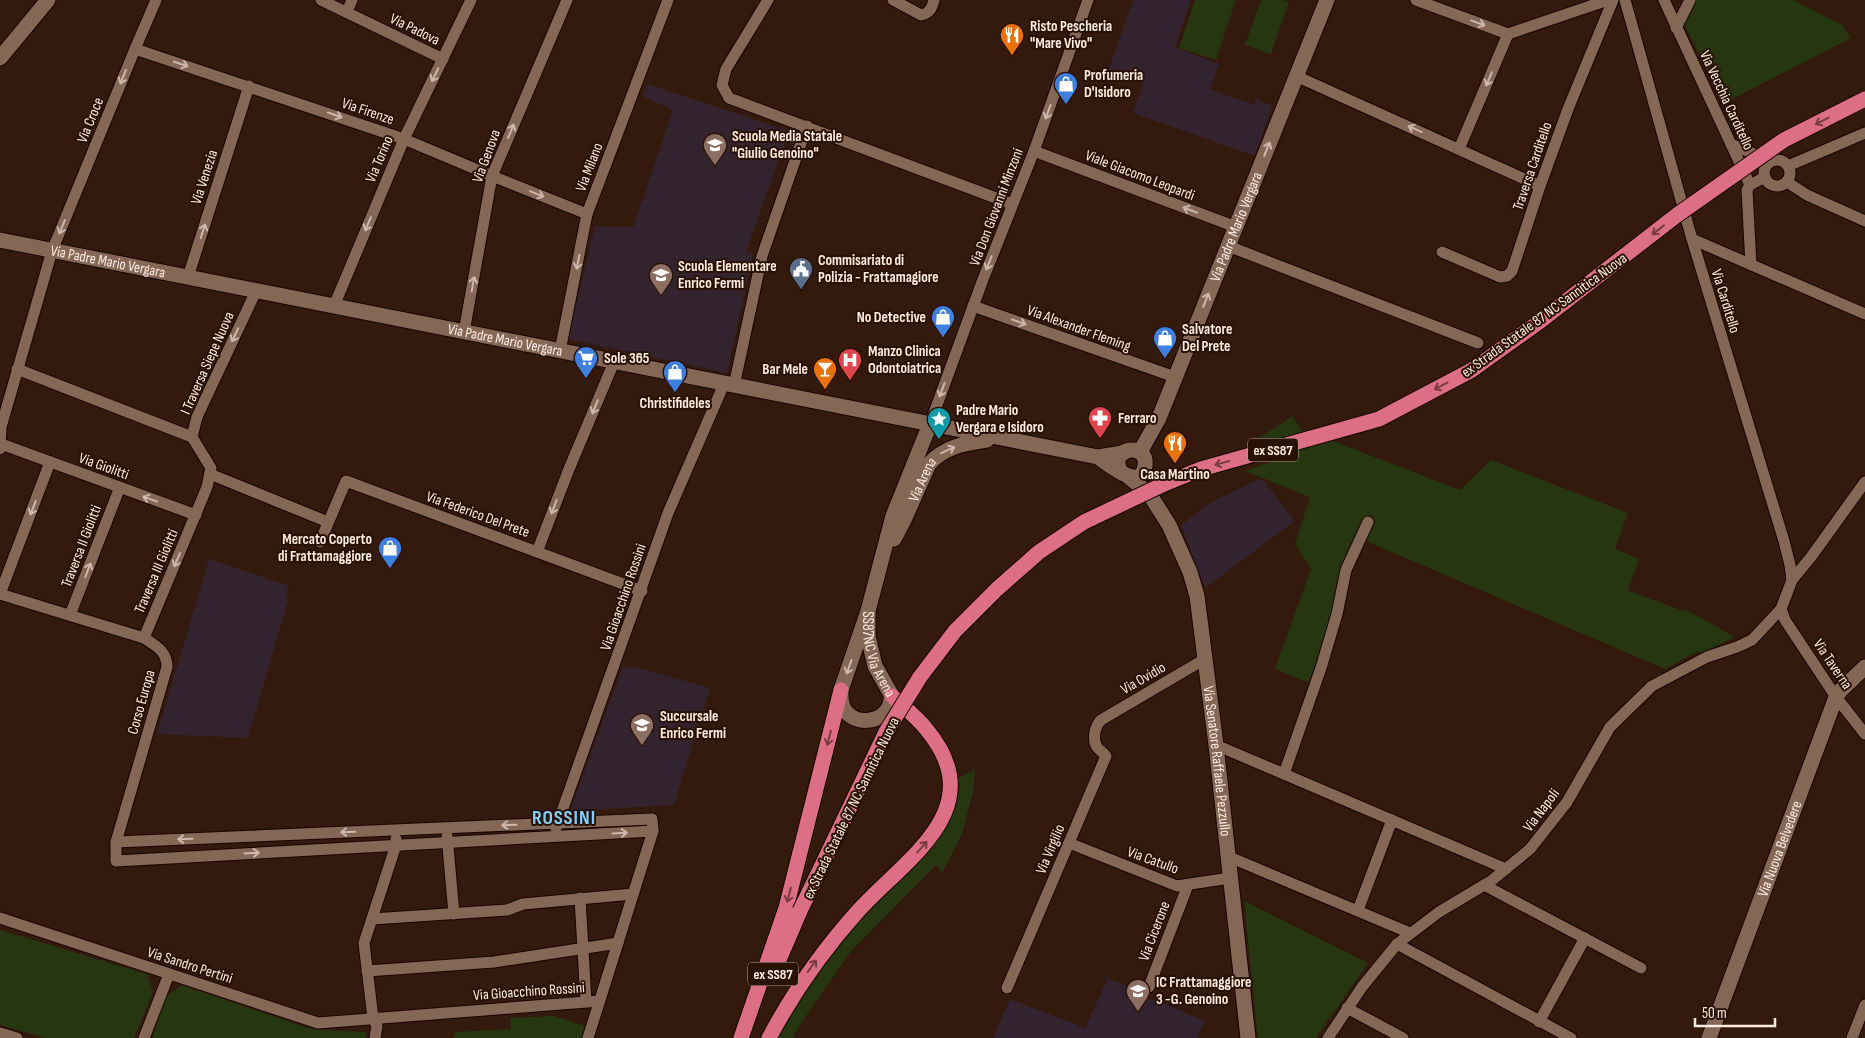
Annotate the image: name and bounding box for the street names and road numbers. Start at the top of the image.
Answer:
street label: Via Padova [387,9,443,50]
street label: Via Vecchia Carditello [1695,47,1758,153]
street label: Via Firenze [339,94,397,129]
street label: Via Croce [73,95,108,146]
street label: Traversa Carditello [1508,119,1556,213]
street label: Via Genova [468,127,505,185]
street label: Via Torino [361,133,398,185]
street label: Via Milano [572,140,607,194]
street label: Via Don Giovanni Minzoni [965,145,1028,269]
street label: Viale Giacomo Leopardi [1082,146,1197,205]
street label: Via Venezia [187,147,222,207]
street label: Via Padre Mario Vergara [1206,169,1267,285]
street label: Via Padre Mario Vergara [49,241,167,282]
street label: ex Strada Statale 87 NC Sannitica Nuova [1458,249,1631,382]
street label: Via Carditello [1707,267,1744,335]
street label: Via Alexander Fleming [1024,301,1133,356]
street label: I Traversa Siepe Nuova [176,309,239,418]
street label: Via Padre Mario Vergara [446,320,564,361]
road number: ex SS87 [1248,438,1298,462]
street label: Via Giolitti [76,449,132,484]
street label: Via Arena [904,453,941,505]
street label: Via Federico Del Prete [424,487,532,542]
street label: Traversa II Giolitti [57,502,106,590]
street label: Traversa III Giolitti [130,526,183,616]
street label: Via Gioacchino Rossini [596,541,651,653]
street label: SS87NC Via Arena [858,611,900,701]
street label: Via Taverna [1809,635,1856,693]
street label: Via Ovidio [1117,658,1169,699]
street label: Corso Europa [123,668,160,737]
street label: Via Senatore Raffaele Pezzullo [1199,685,1235,837]
street label: ex Strada Statale 87 NC Sannitica Nuova [799,714,904,902]
street label: Via Napoli [1519,785,1564,836]
street label: Via Nuova Belvedere [1753,798,1807,900]
street label: Via Virgilio [1032,822,1069,877]
street label: Via Catullo [1125,842,1181,878]
street label: Via Cicerone [1134,899,1175,964]
street label: Via Sandro Pertini [145,943,235,988]
road number: ex SS87 [748,962,798,986]
street label: Via Gioacchino Rossini [473,978,586,1005]

